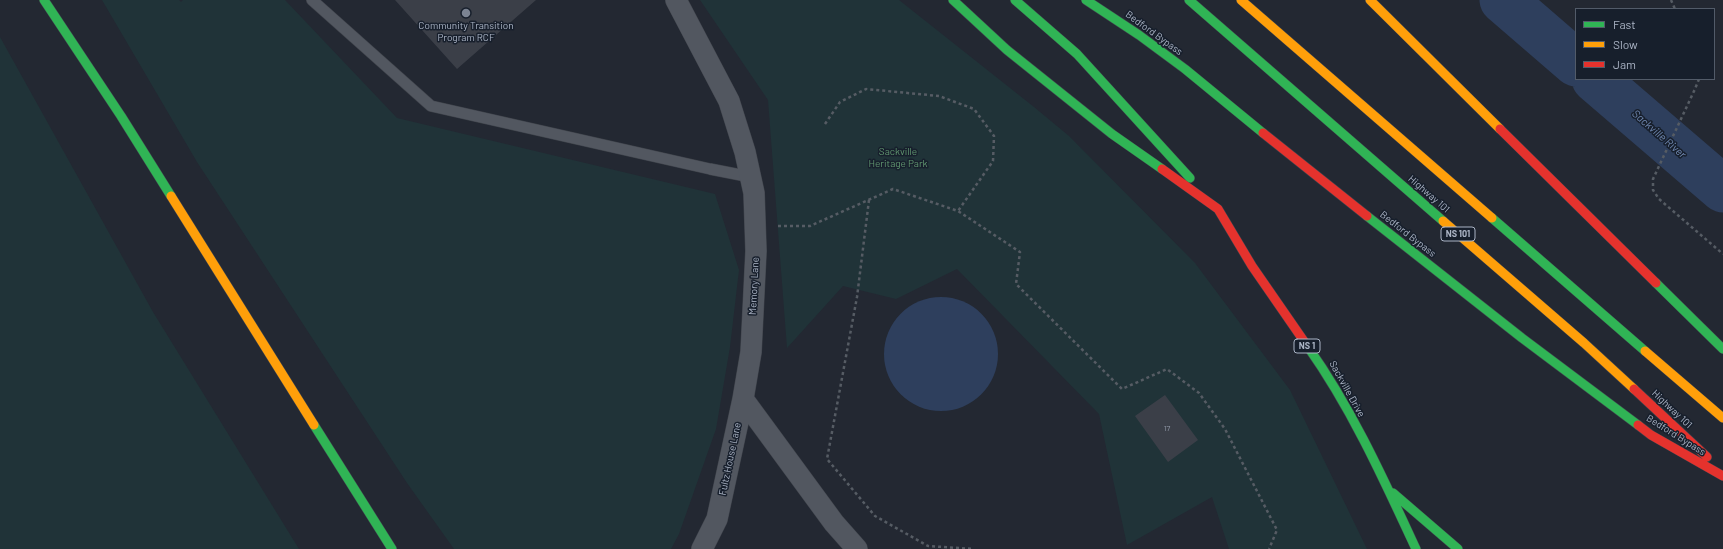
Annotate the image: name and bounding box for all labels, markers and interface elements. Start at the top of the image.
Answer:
marker: Community Transition Program RCF [460,7,472,19]
street label: Bedford Bypass [1123,8,1185,58]
legend [1575,8,1715,80]
text: Fast [1613,17,1636,31]
place label: Community Transition Program RCF [418,20,514,44]
text: Slow [1613,37,1638,51]
text: Jam [1613,57,1636,71]
water label: Sackville River [1629,107,1689,161]
park label: Sackville Heritage Park [868,146,928,170]
street label: Highway 101 [1406,173,1452,215]
street label: Bedford Bypass [1378,208,1438,260]
road number: NS 101 [1441,227,1475,241]
street label: Memory Lane [746,257,762,315]
road number: NS 1 [1294,339,1320,353]
street label: Sackville Drive [1327,359,1367,419]
street label: Highway 101 [1649,387,1695,431]
street label: Bedford Bypass [1644,412,1708,458]
street label: Fultz House Lane [716,421,744,497]
house number: 17 [1164,423,1170,433]

